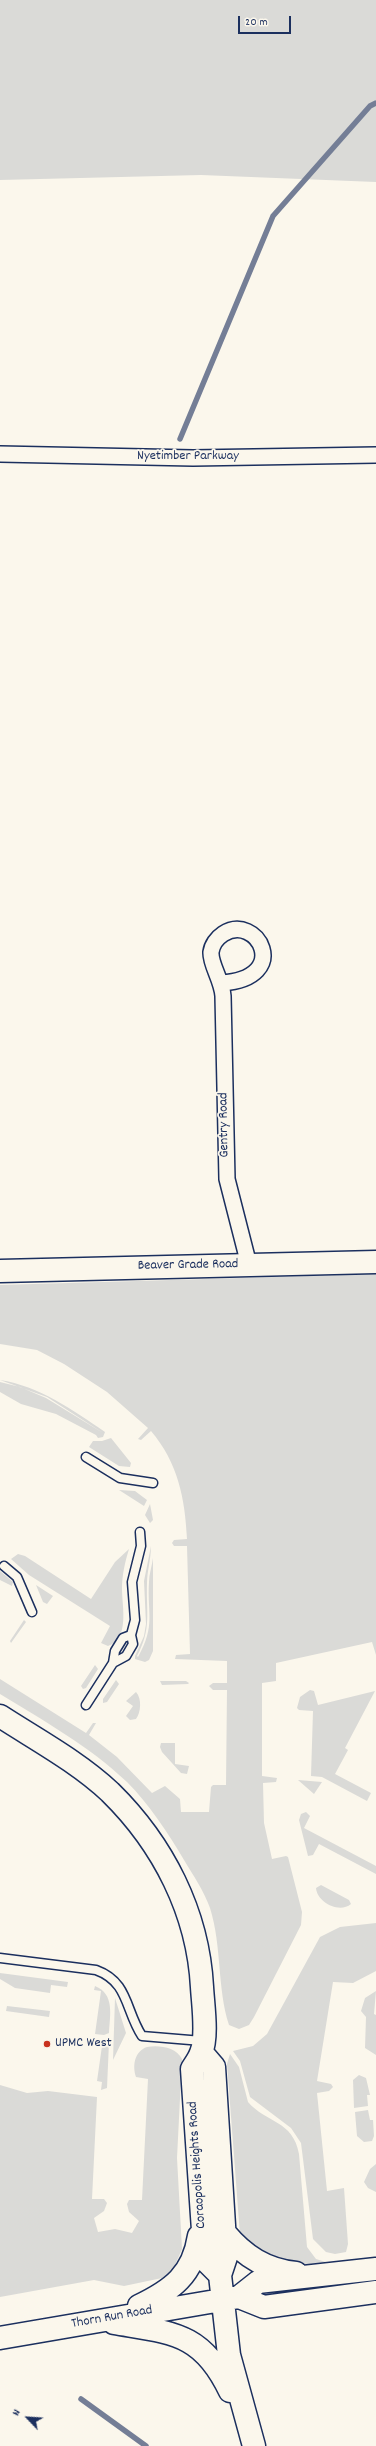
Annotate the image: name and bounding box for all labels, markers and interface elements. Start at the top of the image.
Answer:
scale bar [240,8,293,34]
text: 20 m [245,14,268,31]
street label: Nyetimber Parkway [137,449,239,465]
street label: Gentry Road [216,1092,234,1158]
street label: Beaver Grade Road [138,1257,238,1275]
place label: UPMC West [55,2036,112,2052]
marker: UPMC West [42,2039,52,2049]
street label: Coraopolis Heights Road [185,2101,211,2229]
street label: Thorn Run Road [70,2303,154,2333]
north arrow [8,2398,48,2438]
text: N [9,2407,26,2419]

